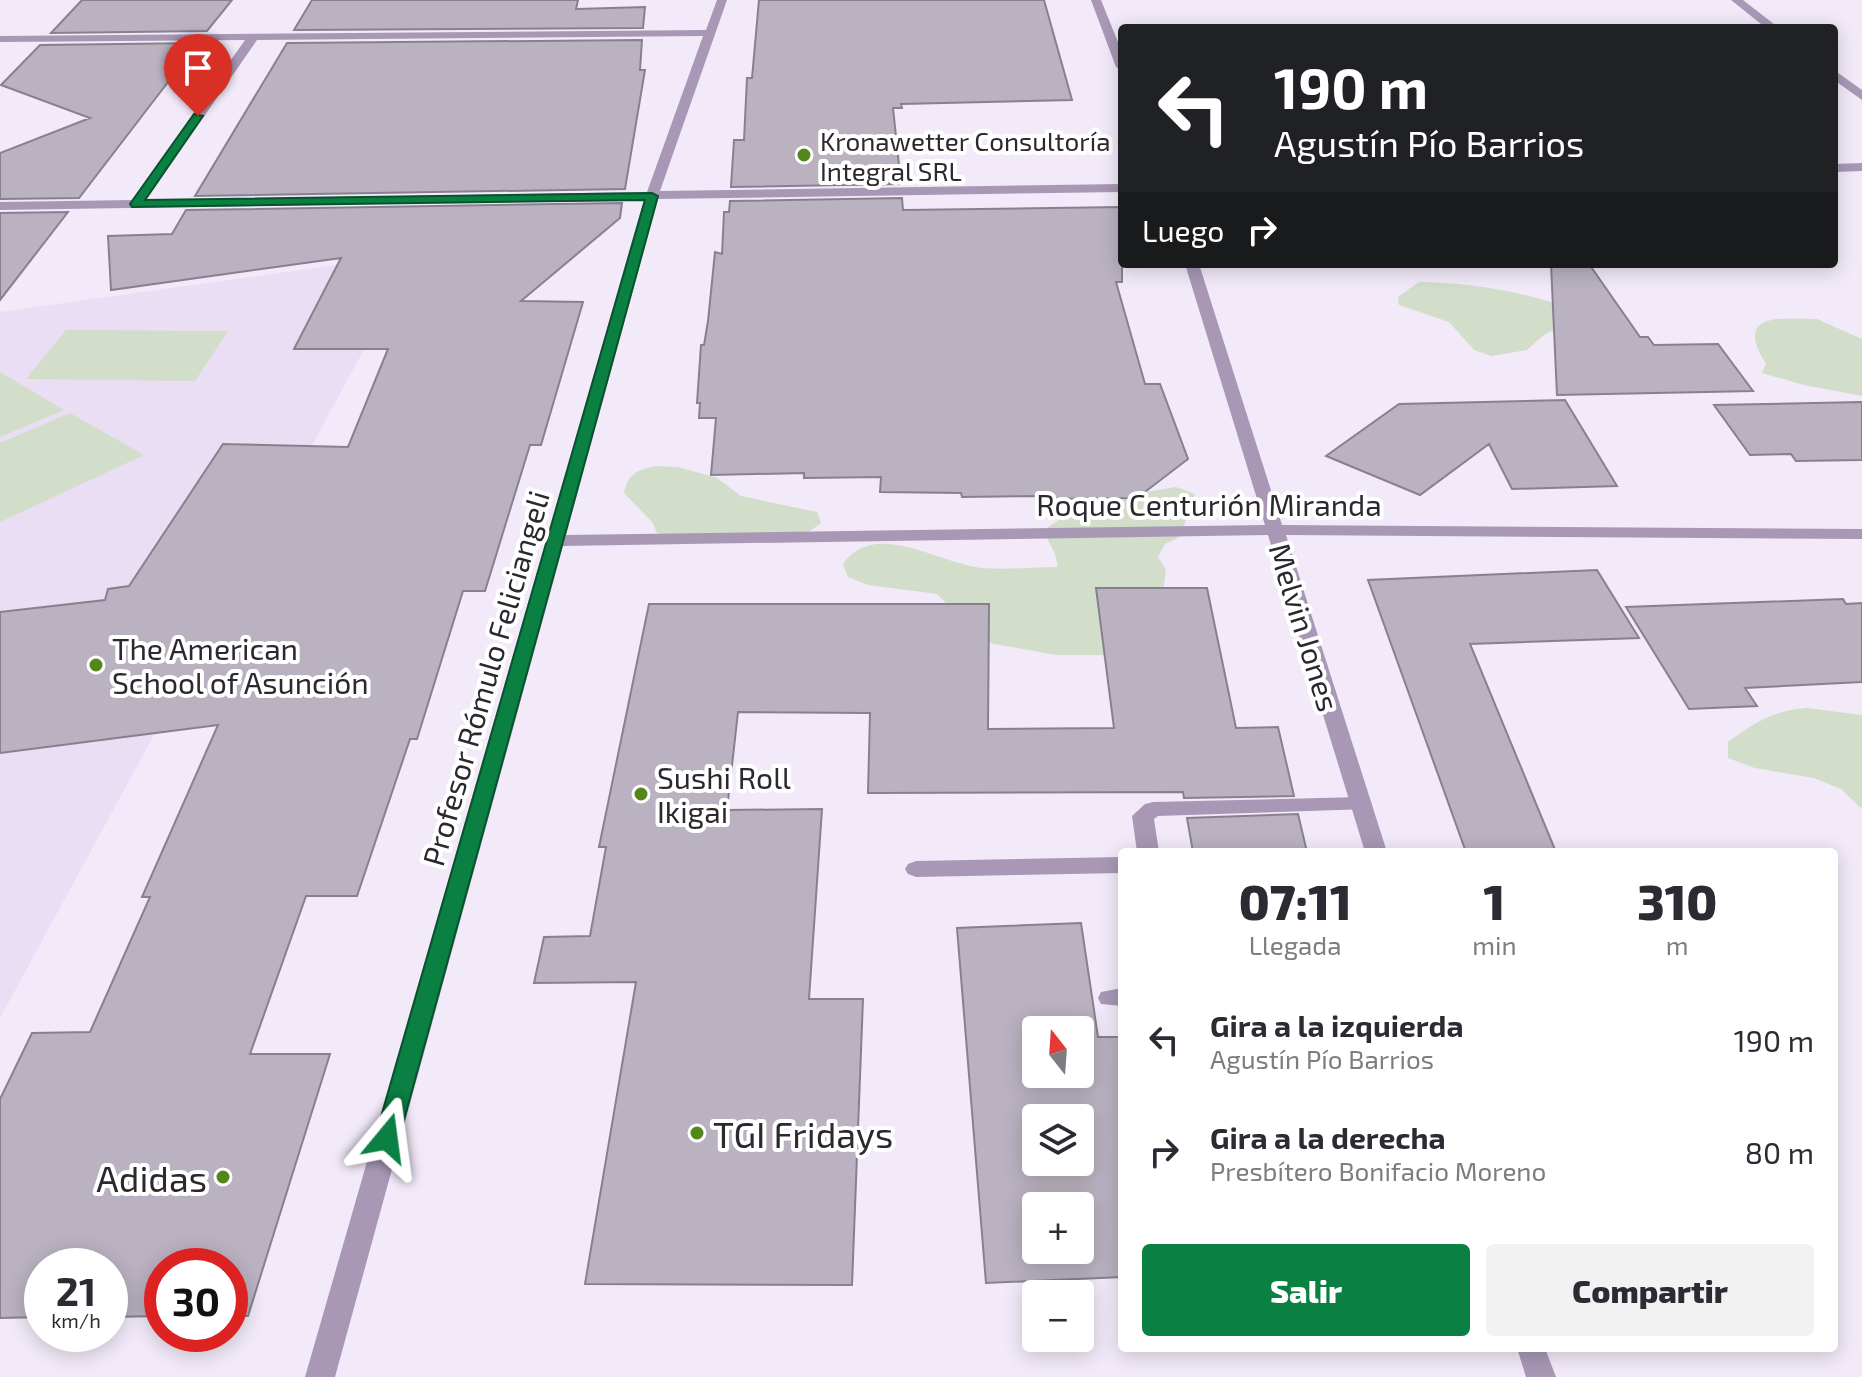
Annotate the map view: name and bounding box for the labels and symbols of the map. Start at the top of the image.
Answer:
pin [164,34,232,116]
place label: Kronawetter Consultoría Integral SRL [820,125,1110,186]
marker: Kronawetter Consultoría Integral SRL [795,146,813,164]
street label: Profesor Rómulo Feliciangeli [414,486,556,870]
street label: Roque Centurión Miranda [1036,486,1382,522]
street label: Melvin Jones [1262,539,1348,715]
place label: The American School of Asunción [112,630,369,700]
marker: The American School of Asunción [87,656,105,674]
place label: Sushi Roll Ikigai [657,759,791,829]
marker: Sushi Roll Ikigai [632,785,650,803]
north arrow [1022,1016,1094,1088]
position arrow [345,1096,429,1180]
place label: TGI Fridays [713,1112,893,1155]
marker: TGI Fridays [688,1124,706,1142]
place label: Adidas [96,1156,207,1199]
marker: Adidas [214,1168,232,1186]
speed limit sign: 30 [144,1248,248,1352]

